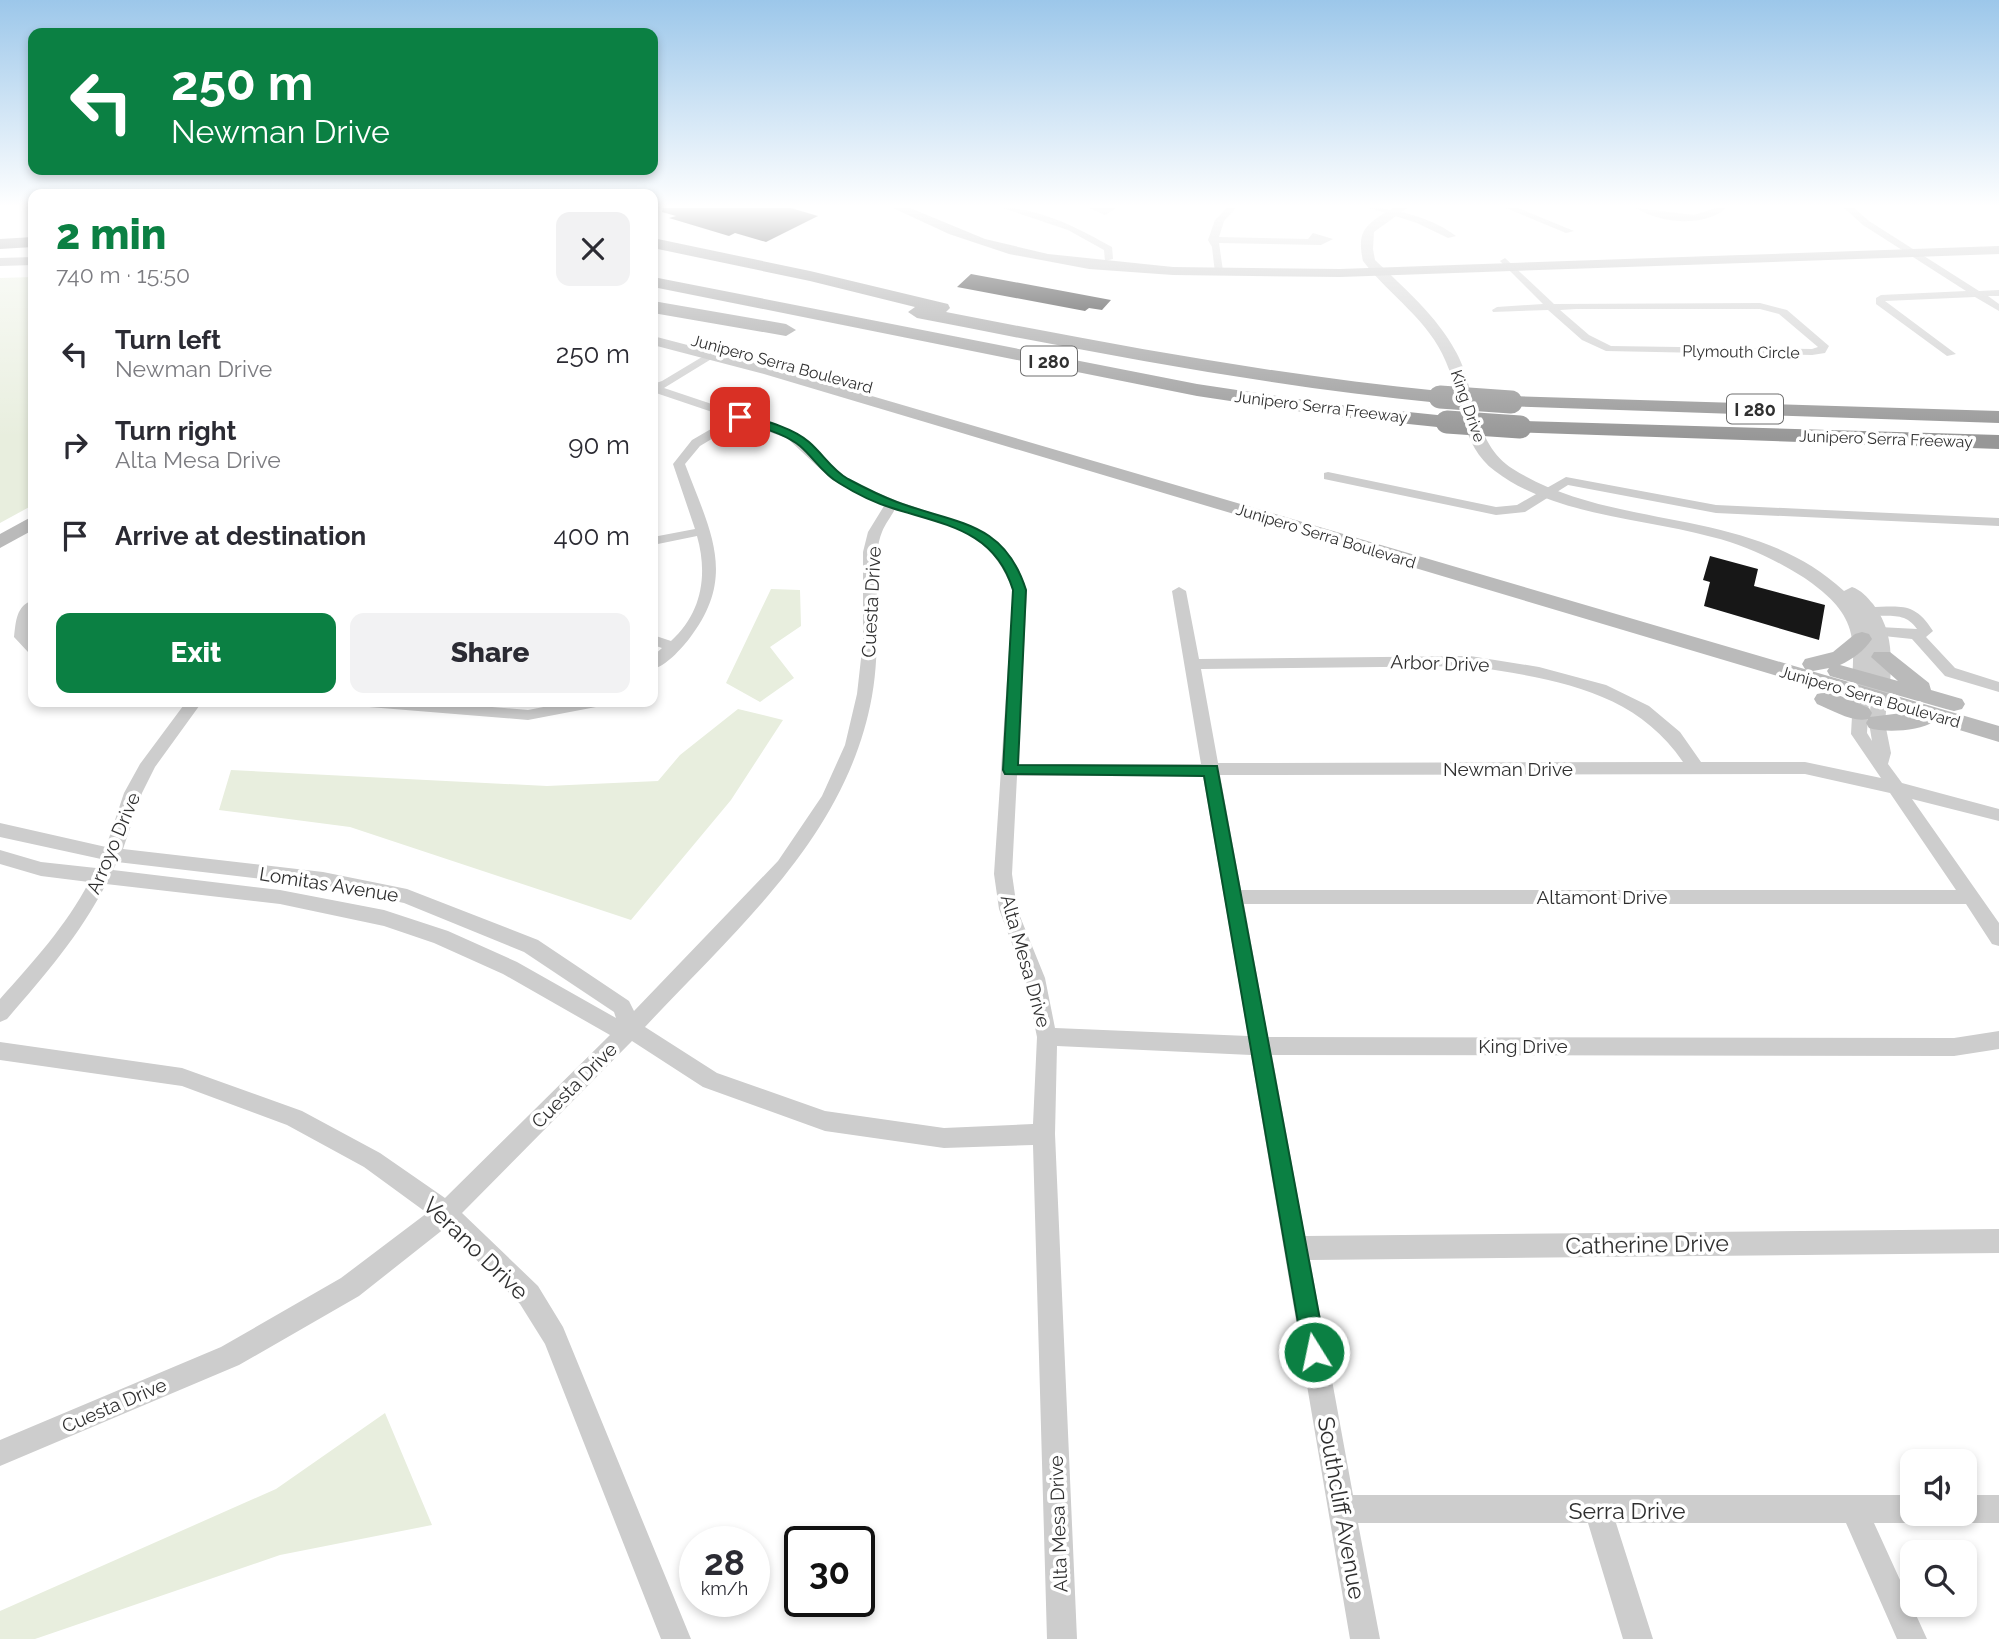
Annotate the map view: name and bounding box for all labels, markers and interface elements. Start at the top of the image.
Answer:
text: 250 m [171,54,313,111]
icon: left [56,56,147,147]
text: Newman Drive [171,113,390,150]
text: 2 min [56,210,166,259]
button: close [556,212,630,286]
text: 740 m · 15:50 [56,261,190,288]
text: Turn left [115,325,221,355]
street label: Junipero Serra Boulevard [689,331,875,397]
icon: left [56,335,94,373]
text: 250 m [556,339,630,369]
street label: Plymouth Circle [1682,341,1800,363]
road number: I 280 [1021,346,1077,376]
text: Newman Drive [115,355,272,382]
street label: King Drive [1447,367,1489,445]
pin [710,387,770,447]
street label: Junipero Serra Freeway [1234,387,1409,427]
road number: I 280 [1727,394,1783,424]
icon: arrive [721,398,759,436]
text: Turn right [115,416,236,446]
icon: right [56,426,94,464]
street label: Junipero Serra Freeway [1799,426,1974,452]
text: 90 m [568,430,630,460]
text: Alta Mesa Drive [115,446,281,473]
street label: Junipero Serra Boulevard [1234,500,1418,572]
icon: arrive [56,517,94,555]
text: Arrive at destination [115,521,366,551]
text: 400 m [553,521,630,551]
street label: Cuesta Drive [857,546,885,658]
button: Exit [56,613,336,693]
button: Share [350,613,630,693]
street label: Arbor Drive [1390,650,1490,676]
street label: Junipero Serra Boulevard [1778,662,1962,732]
street label: Newman Drive [1443,758,1573,780]
street label: Arroyo Drive [82,789,144,897]
street label: Lomitas Avenue [258,862,400,906]
street label: Altamont Drive [1536,886,1668,908]
street label: Alta Mesa Drive [997,892,1055,1030]
street label: King Drive [1478,1035,1568,1057]
street label: Cuesta Drive [527,1038,621,1132]
street label: Verano Drive [418,1191,534,1305]
street label: Catherine Drive [1565,1229,1729,1259]
position arrow [1277,1315,1351,1389]
street label: Cuesta Drive [58,1373,170,1437]
street label: Southcliff Avenue [1313,1415,1371,1601]
map controls [1900,1449,1977,1617]
button: sound [1900,1449,1977,1526]
street label: Alta Mesa Drive [1045,1455,1071,1593]
street label: Serra Drive [1569,1497,1685,1524]
speed limit sign: 30 [784,1526,875,1617]
button: search [1900,1540,1977,1617]
text: 28 [704,1542,745,1583]
text: km/h [701,1578,748,1599]

